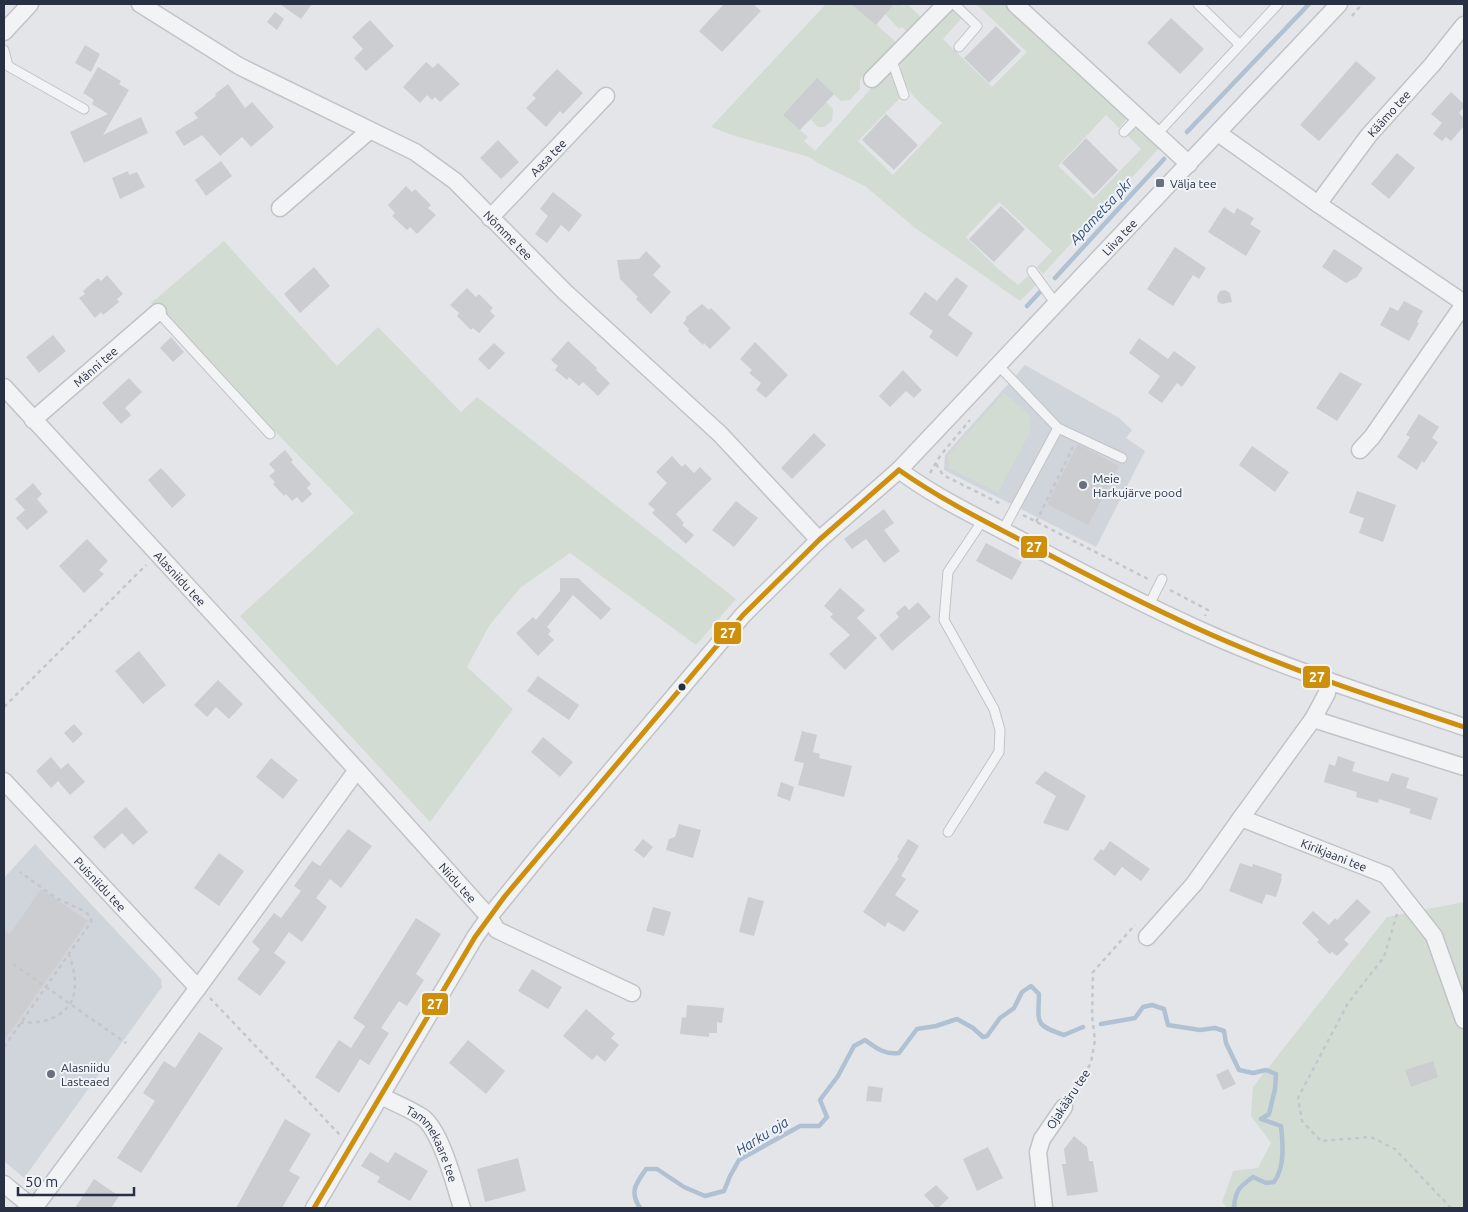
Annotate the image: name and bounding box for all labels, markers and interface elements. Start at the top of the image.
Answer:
street label: Käämo tee [1364,87,1413,139]
street label: Aasa tee [527,136,568,178]
water label: Apametsa pkr [1065,174,1136,248]
marker: Välja tee [1154,177,1166,189]
place label: Välja tee [1170,177,1217,190]
street label: Nõmme tee [481,208,535,262]
street label: Liiva tee [1099,216,1139,258]
street label: Männi tee [70,344,120,389]
place label: Meie Harkujärve pood [1093,472,1182,499]
marker: Meie Harkujärve pood [1077,479,1089,491]
line badge: 27 [1020,535,1048,559]
text: 27 [1026,539,1042,555]
street label: Alasniidu tee [152,548,209,608]
line badge: 27 [713,621,742,645]
text: 27 [720,625,736,641]
line badge: 27 [1302,665,1331,689]
text: 27 [1309,669,1325,685]
unlabelled marker [677,682,687,692]
street label: Kirikjaani tee [1299,836,1369,873]
street label: Puisniidu tee [72,854,129,914]
street label: Niidu tee [437,860,479,905]
line badge: 27 [421,992,449,1016]
text: 27 [427,996,443,1012]
place label: Alasniidu Lasteaed [61,1061,110,1088]
street label: Ojakääru tee [1044,1067,1092,1131]
marker: Alasniidu Lasteaed [45,1068,57,1080]
street label: Tammekaare tee [404,1103,460,1184]
water label: Harku oja [733,1113,792,1158]
scale bar [18,1164,134,1196]
text: 50 m [25,1173,58,1190]

